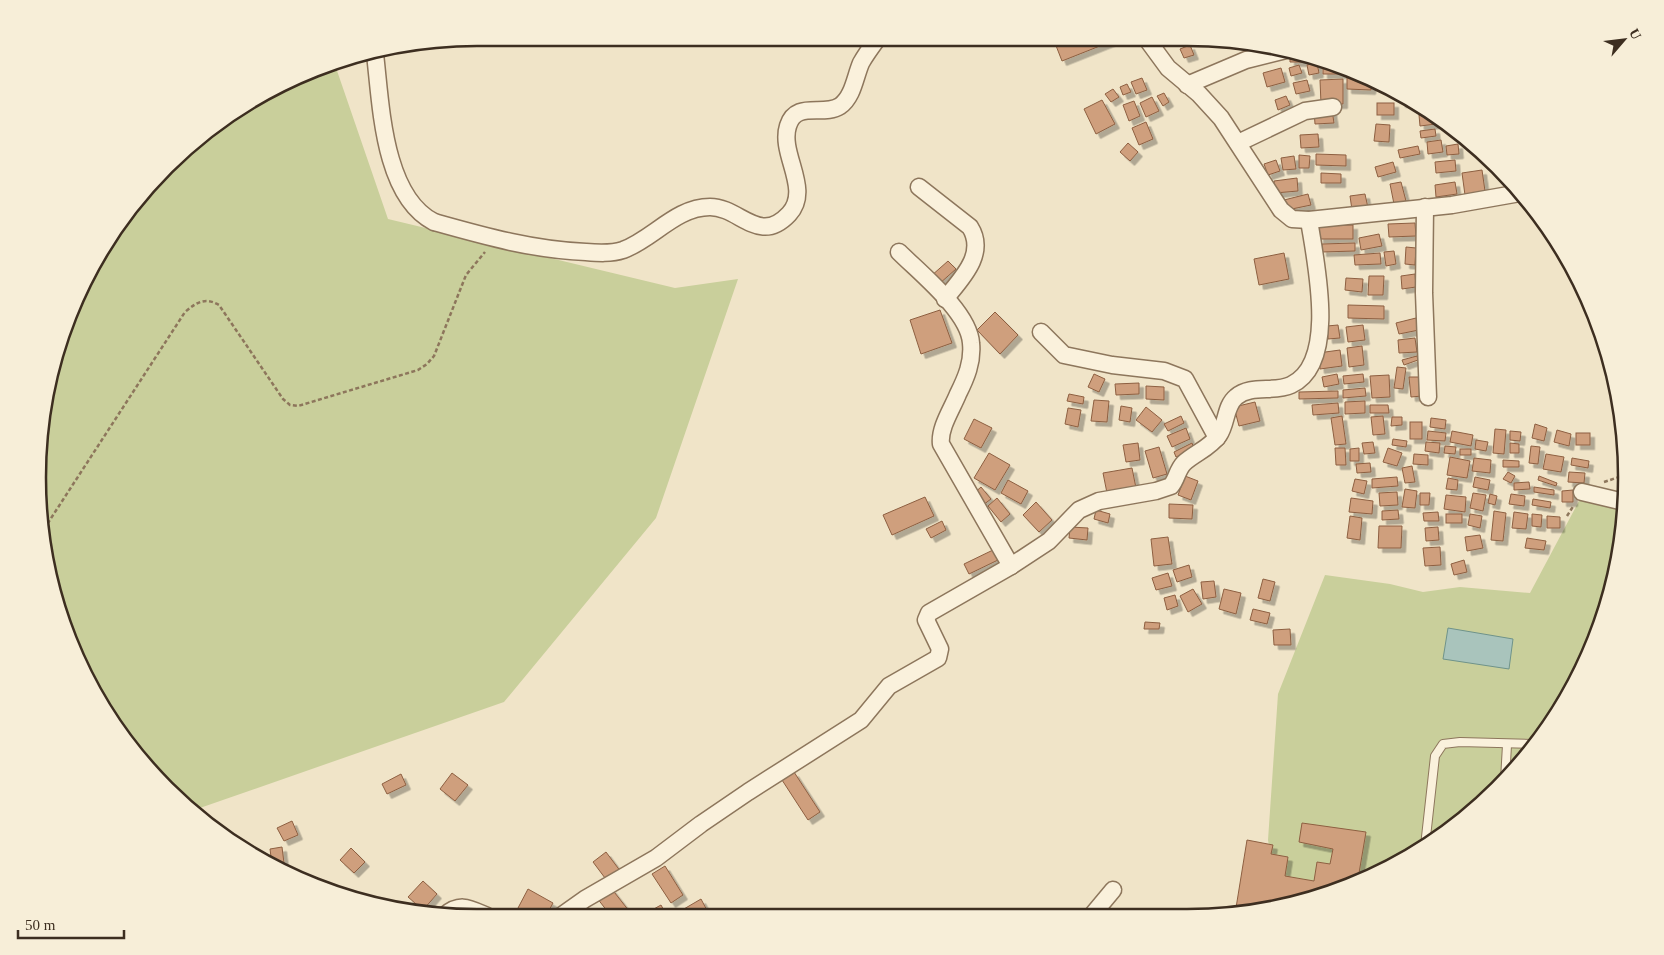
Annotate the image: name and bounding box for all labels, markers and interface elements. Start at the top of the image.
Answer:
north arrow [1599,15,1649,65]
text: U [1626,26,1644,42]
scale bar [18,908,124,940]
text: 50 m [25,917,56,933]

